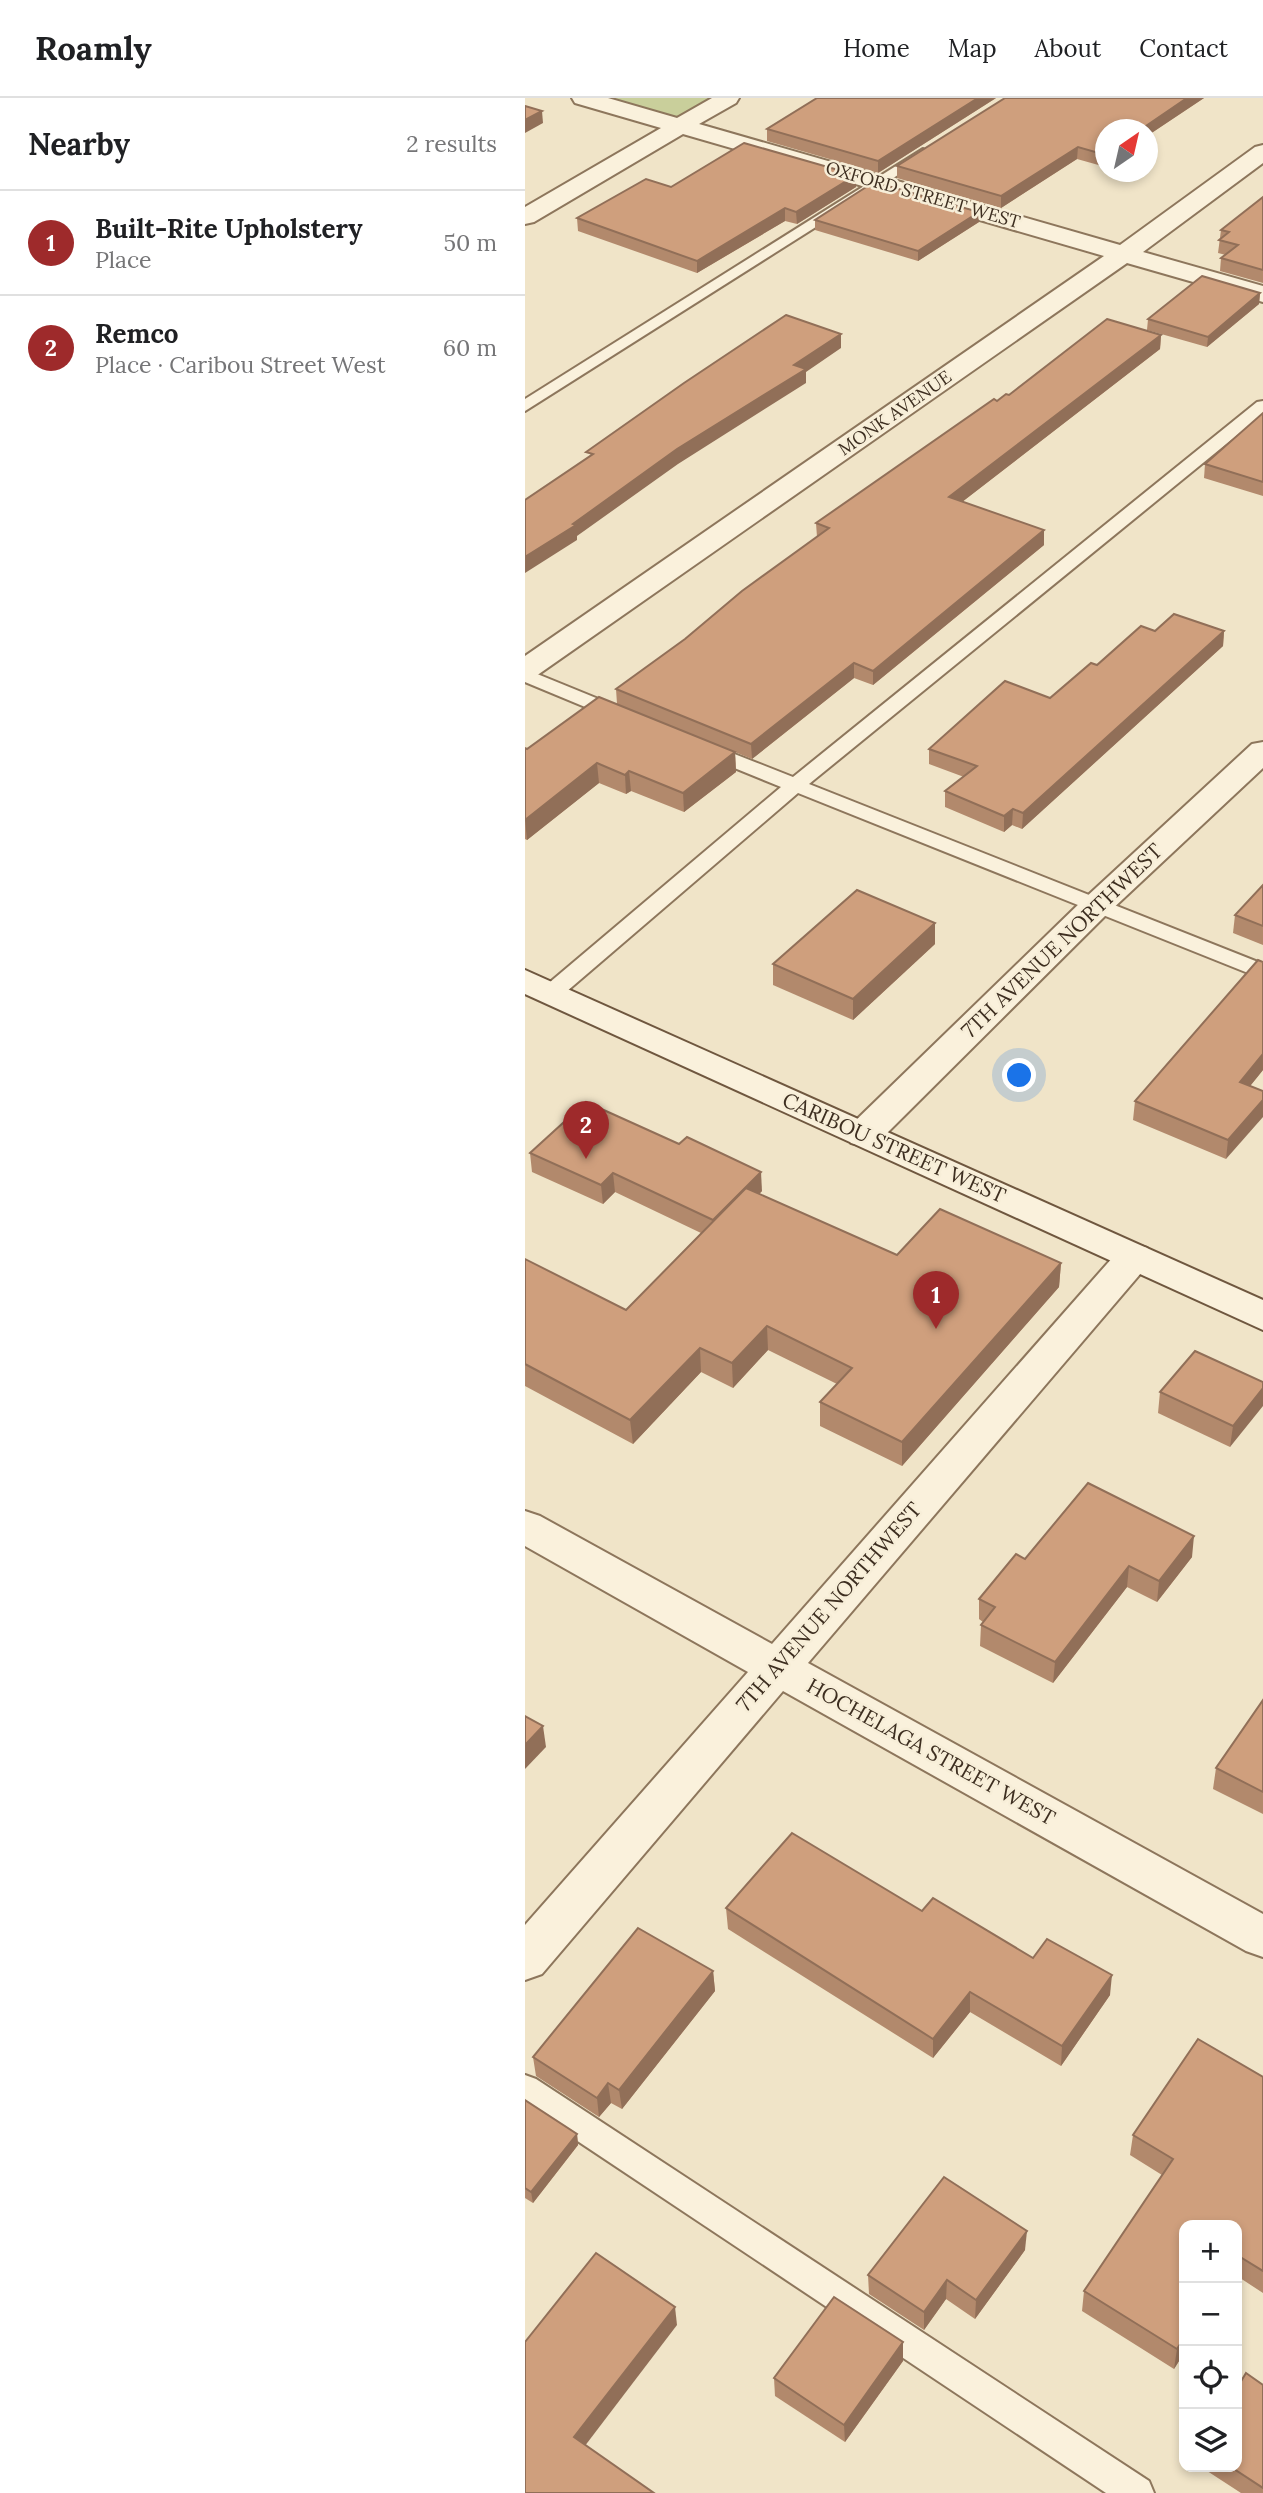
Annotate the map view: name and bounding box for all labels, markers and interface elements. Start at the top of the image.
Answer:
text: Roamly [35,27,152,69]
text: Home [843,33,910,64]
text: Map [948,33,997,64]
text: About [1035,33,1101,64]
text: Contact [1139,33,1228,64]
north arrow [1095,119,1158,182]
text: Nearby [28,125,130,163]
text: 2 results [406,129,497,158]
street label: OXFORD STREET WEST [823,156,1024,233]
text: Built-Rite Upholstery [95,212,363,245]
text: 1 [46,228,56,257]
text: 50 m [444,228,497,257]
text: Place [95,245,152,274]
text: Remco [95,317,179,350]
text: 2 [45,333,57,362]
text: 60 m [443,333,497,362]
text: Place · Caribou Street West [95,350,386,379]
street label: MONK AVENUE [834,365,956,460]
street label: 7TH AVENUE NORTHWEST [955,837,1168,1044]
your location [1002,1058,1036,1092]
street label: CARIBOU STREET WEST [778,1086,1010,1209]
pin: 2 [563,1101,609,1159]
pin: 1 [913,1271,959,1329]
street label: 7TH AVENUE NORTHWEST [730,1496,927,1717]
street label: HOCHELAGA STREET WEST [802,1672,1060,1831]
map controls [1179,2220,1242,2472]
button: + [1179,2220,1242,2283]
button: − [1179,2283,1242,2346]
button: locate [1179,2346,1242,2409]
button: layers [1179,2409,1242,2472]

